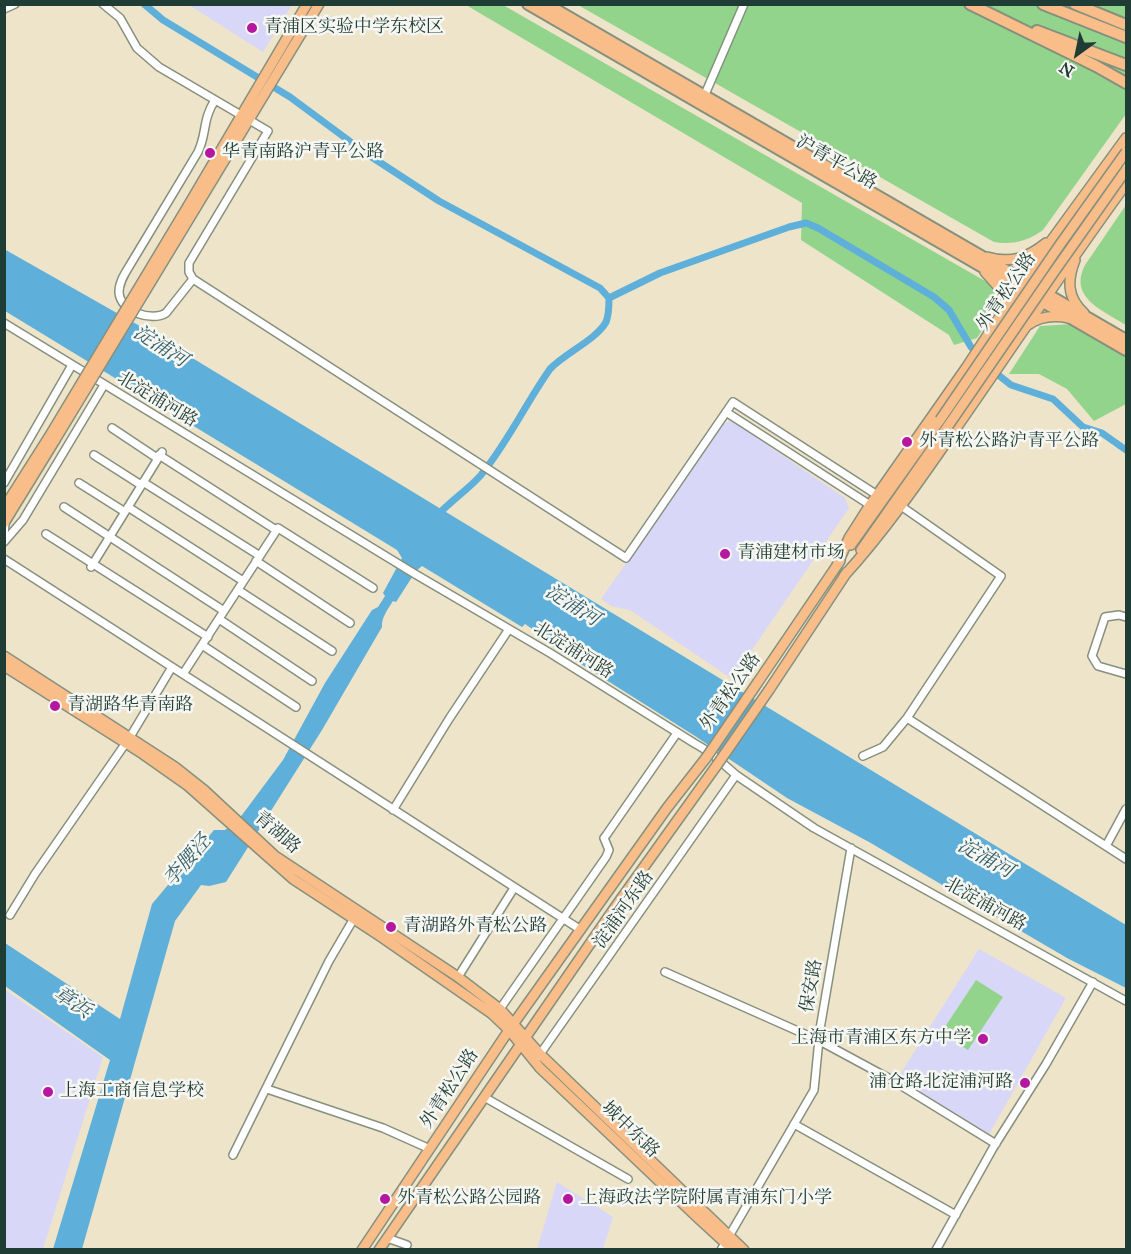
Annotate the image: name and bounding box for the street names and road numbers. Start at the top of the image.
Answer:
street label: 沪青平公路 [792,131,880,195]
street label: 外青松公路 [973,249,1041,335]
street label: 北淀浦河路 [113,368,201,432]
street label: 北淀浦河路 [529,618,617,684]
street label: 外青松公路 [696,649,766,735]
street label: 青湖路 [250,807,304,859]
street label: 淀浦河东路 [589,867,659,953]
street label: 北淀浦河路 [940,874,1030,936]
street label: 保安路 [797,958,827,1014]
street label: 外青松公路 [416,1045,484,1133]
street label: 城中东路 [597,1097,663,1163]

